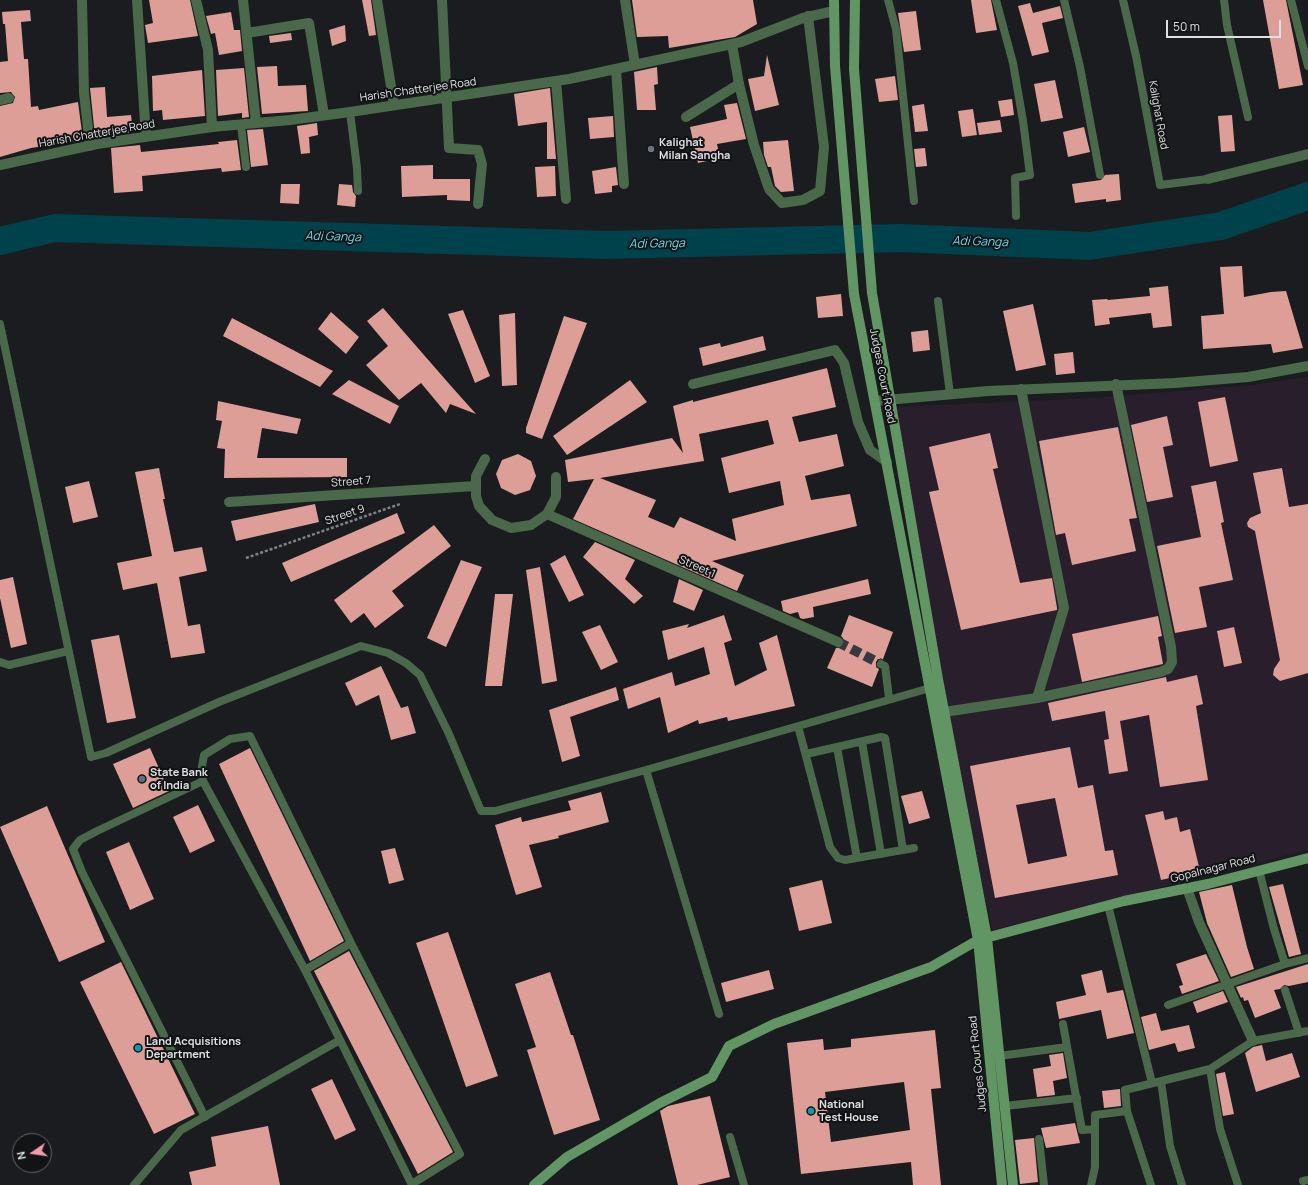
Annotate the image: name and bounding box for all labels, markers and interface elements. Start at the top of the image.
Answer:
scale bar [1168,12,1283,38]
text: 50 m [1173,18,1200,35]
street label: Harish Chatterjee Road [359,75,477,105]
street label: Kalighat Road [1145,80,1171,150]
street label: Harish Chatterjee Road [38,117,156,151]
place label: Kalighat Milan Sangha [659,136,730,162]
marker: Kalighat Milan Sangha [646,144,656,154]
water label: Adi Ganga [305,229,361,245]
water label: Adi Ganga [952,234,1008,250]
water label: Adi Ganga [629,236,685,252]
street label: Judges Court Road [866,327,898,425]
street label: Street 7 [331,474,371,490]
street label: Street 9 [323,502,367,528]
street label: Street 1 [677,553,717,581]
place label: State Bank of India [150,766,208,792]
marker: State Bank of India [137,774,147,784]
street label: Gopalnagar Road [1169,852,1257,886]
street label: Judges Court Road [966,1015,990,1113]
place label: Land Acquisitions Department [146,1035,241,1061]
marker: Land Acquisitions Department [133,1043,143,1053]
place label: National Test House [819,1098,879,1124]
marker: National Test House [806,1106,816,1116]
north arrow [12,1133,52,1173]
text: N [13,1150,29,1161]

